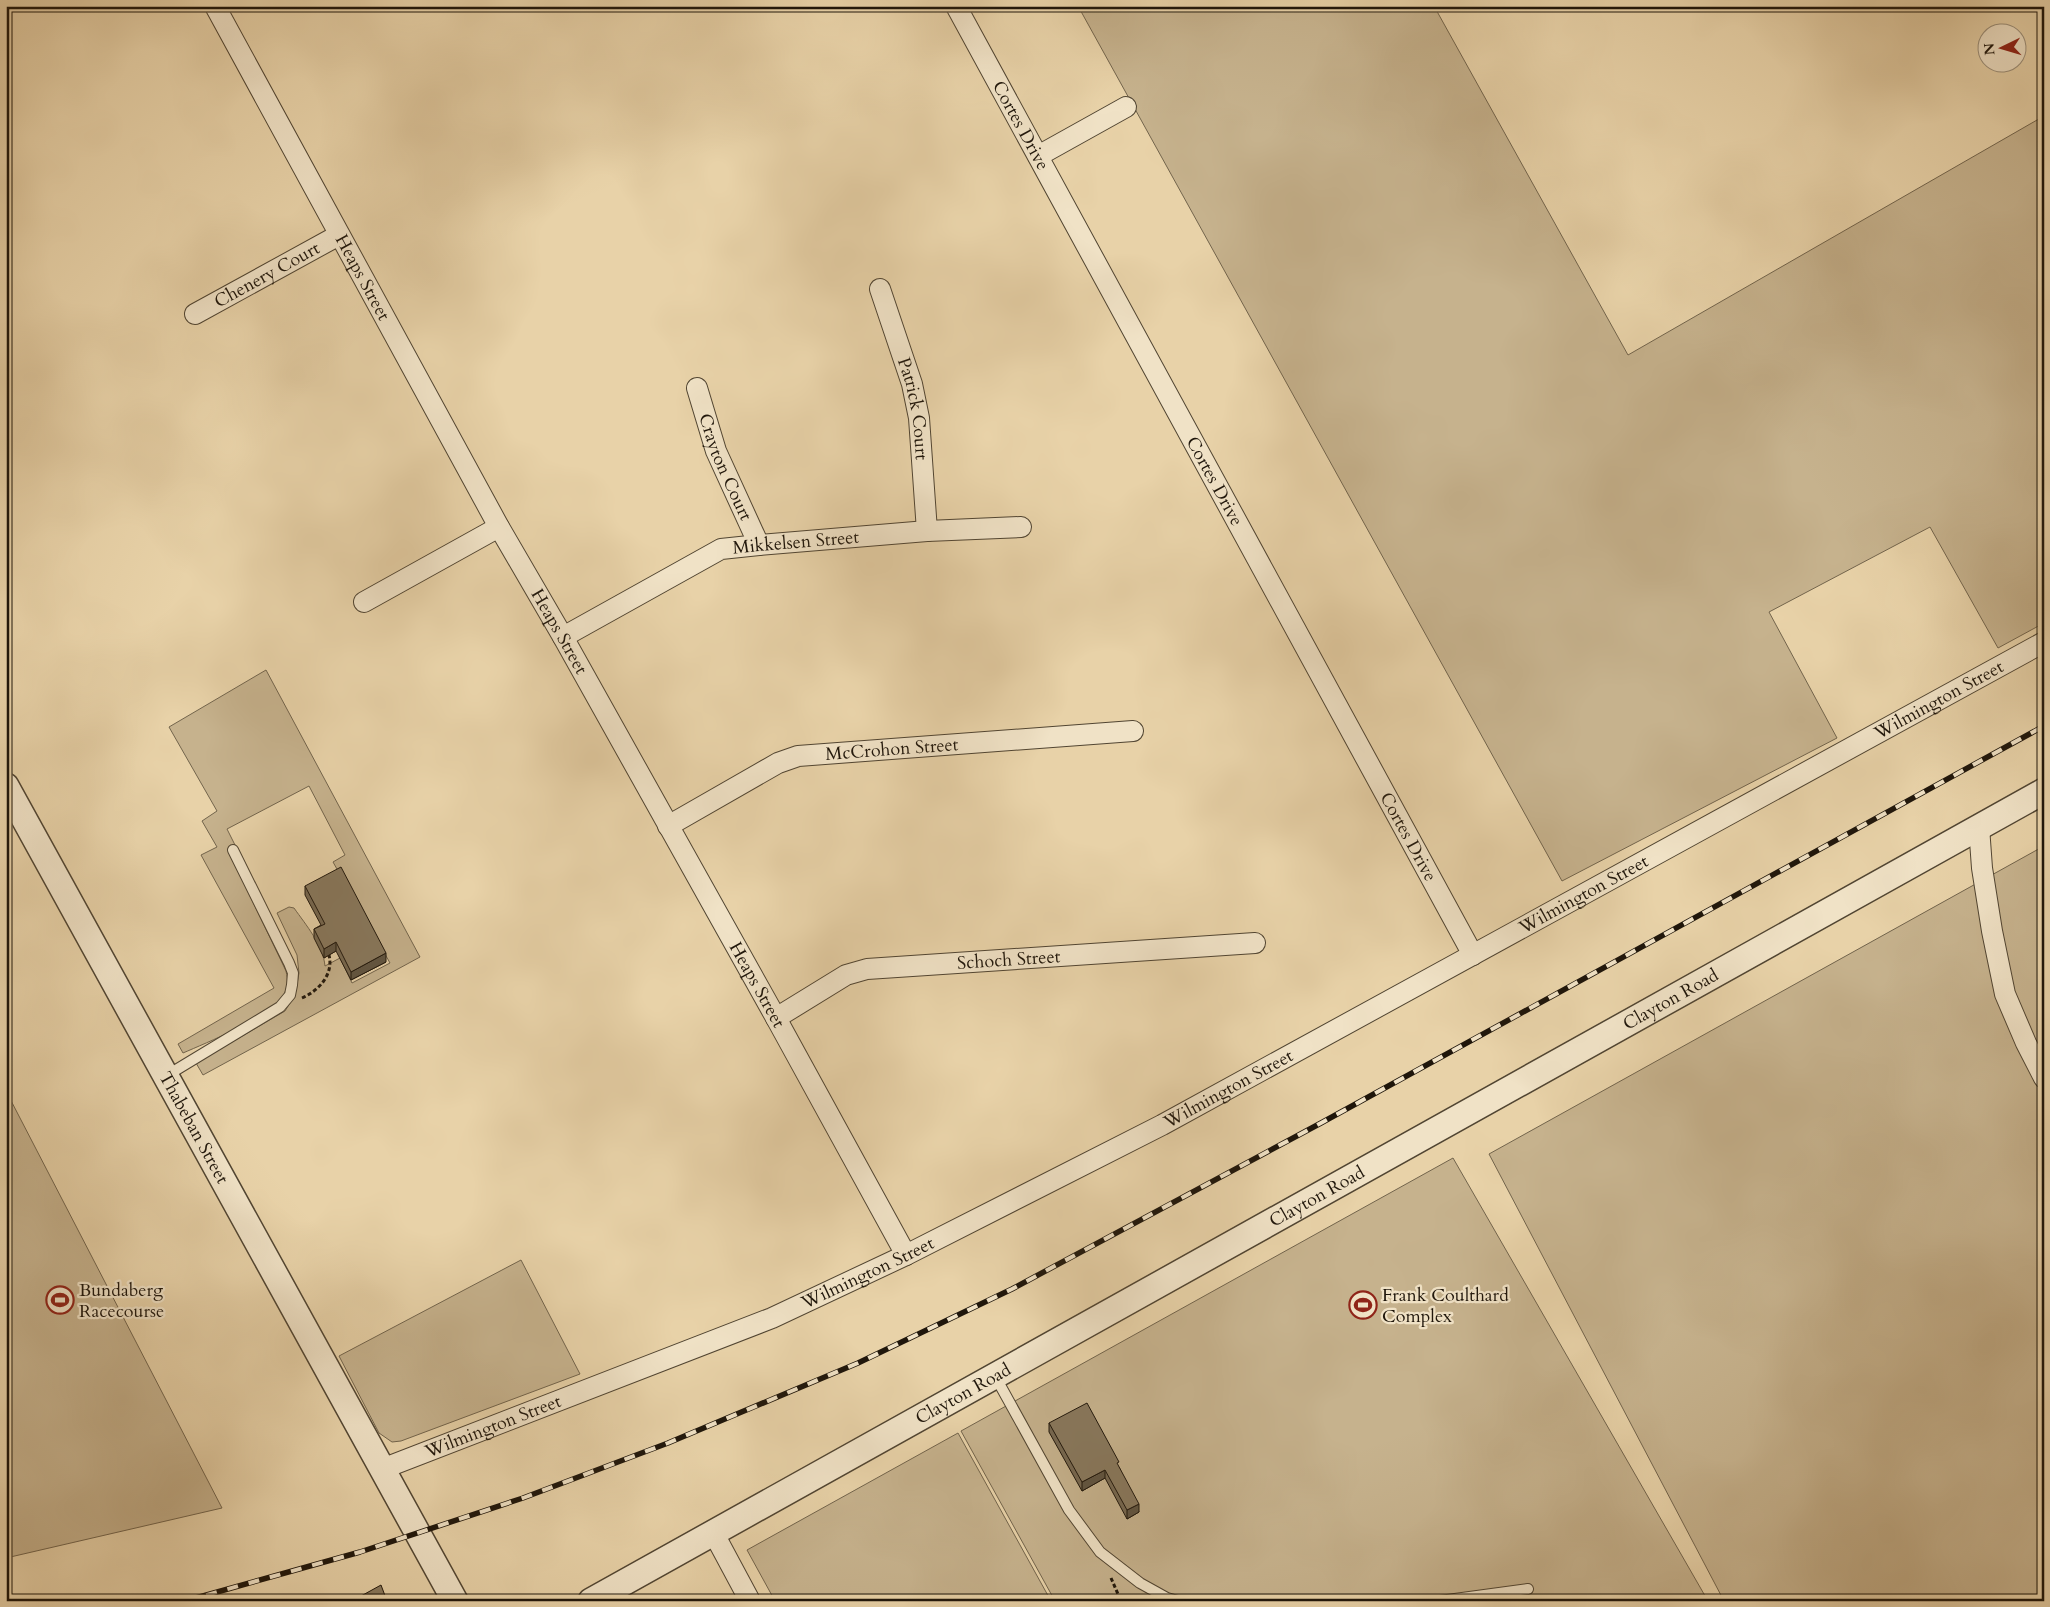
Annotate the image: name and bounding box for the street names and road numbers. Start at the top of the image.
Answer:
street label: Cortes Drive [987,76,1056,175]
street label: Heaps Street [329,230,397,325]
street label: Chenery Court [210,235,324,314]
street label: Patrick Court [891,354,934,461]
street label: Crayton Court [693,410,759,525]
street label: Cortes Drive [1180,432,1249,530]
street label: Mikkelsen Street [731,524,860,560]
street label: Heaps Street [525,584,594,679]
street label: Wilmington Street [1869,654,2008,746]
street label: McCrohon Street [824,732,960,766]
street label: Cortes Drive [1374,788,1443,886]
street label: Wilmington Street [1513,848,1653,940]
street label: Heaps Street [723,937,792,1032]
street label: Schoch Street [956,944,1061,975]
street label: Clayton Road [1618,962,1723,1036]
street label: Wilmington Street [1158,1043,1298,1135]
street label: Thabeban Street [153,1067,235,1188]
street label: Clayton Road [1265,1160,1369,1233]
street label: Wilmington Street [796,1230,938,1315]
street label: Clayton Road [911,1357,1016,1430]
street label: Wilmington Street [420,1388,565,1464]

